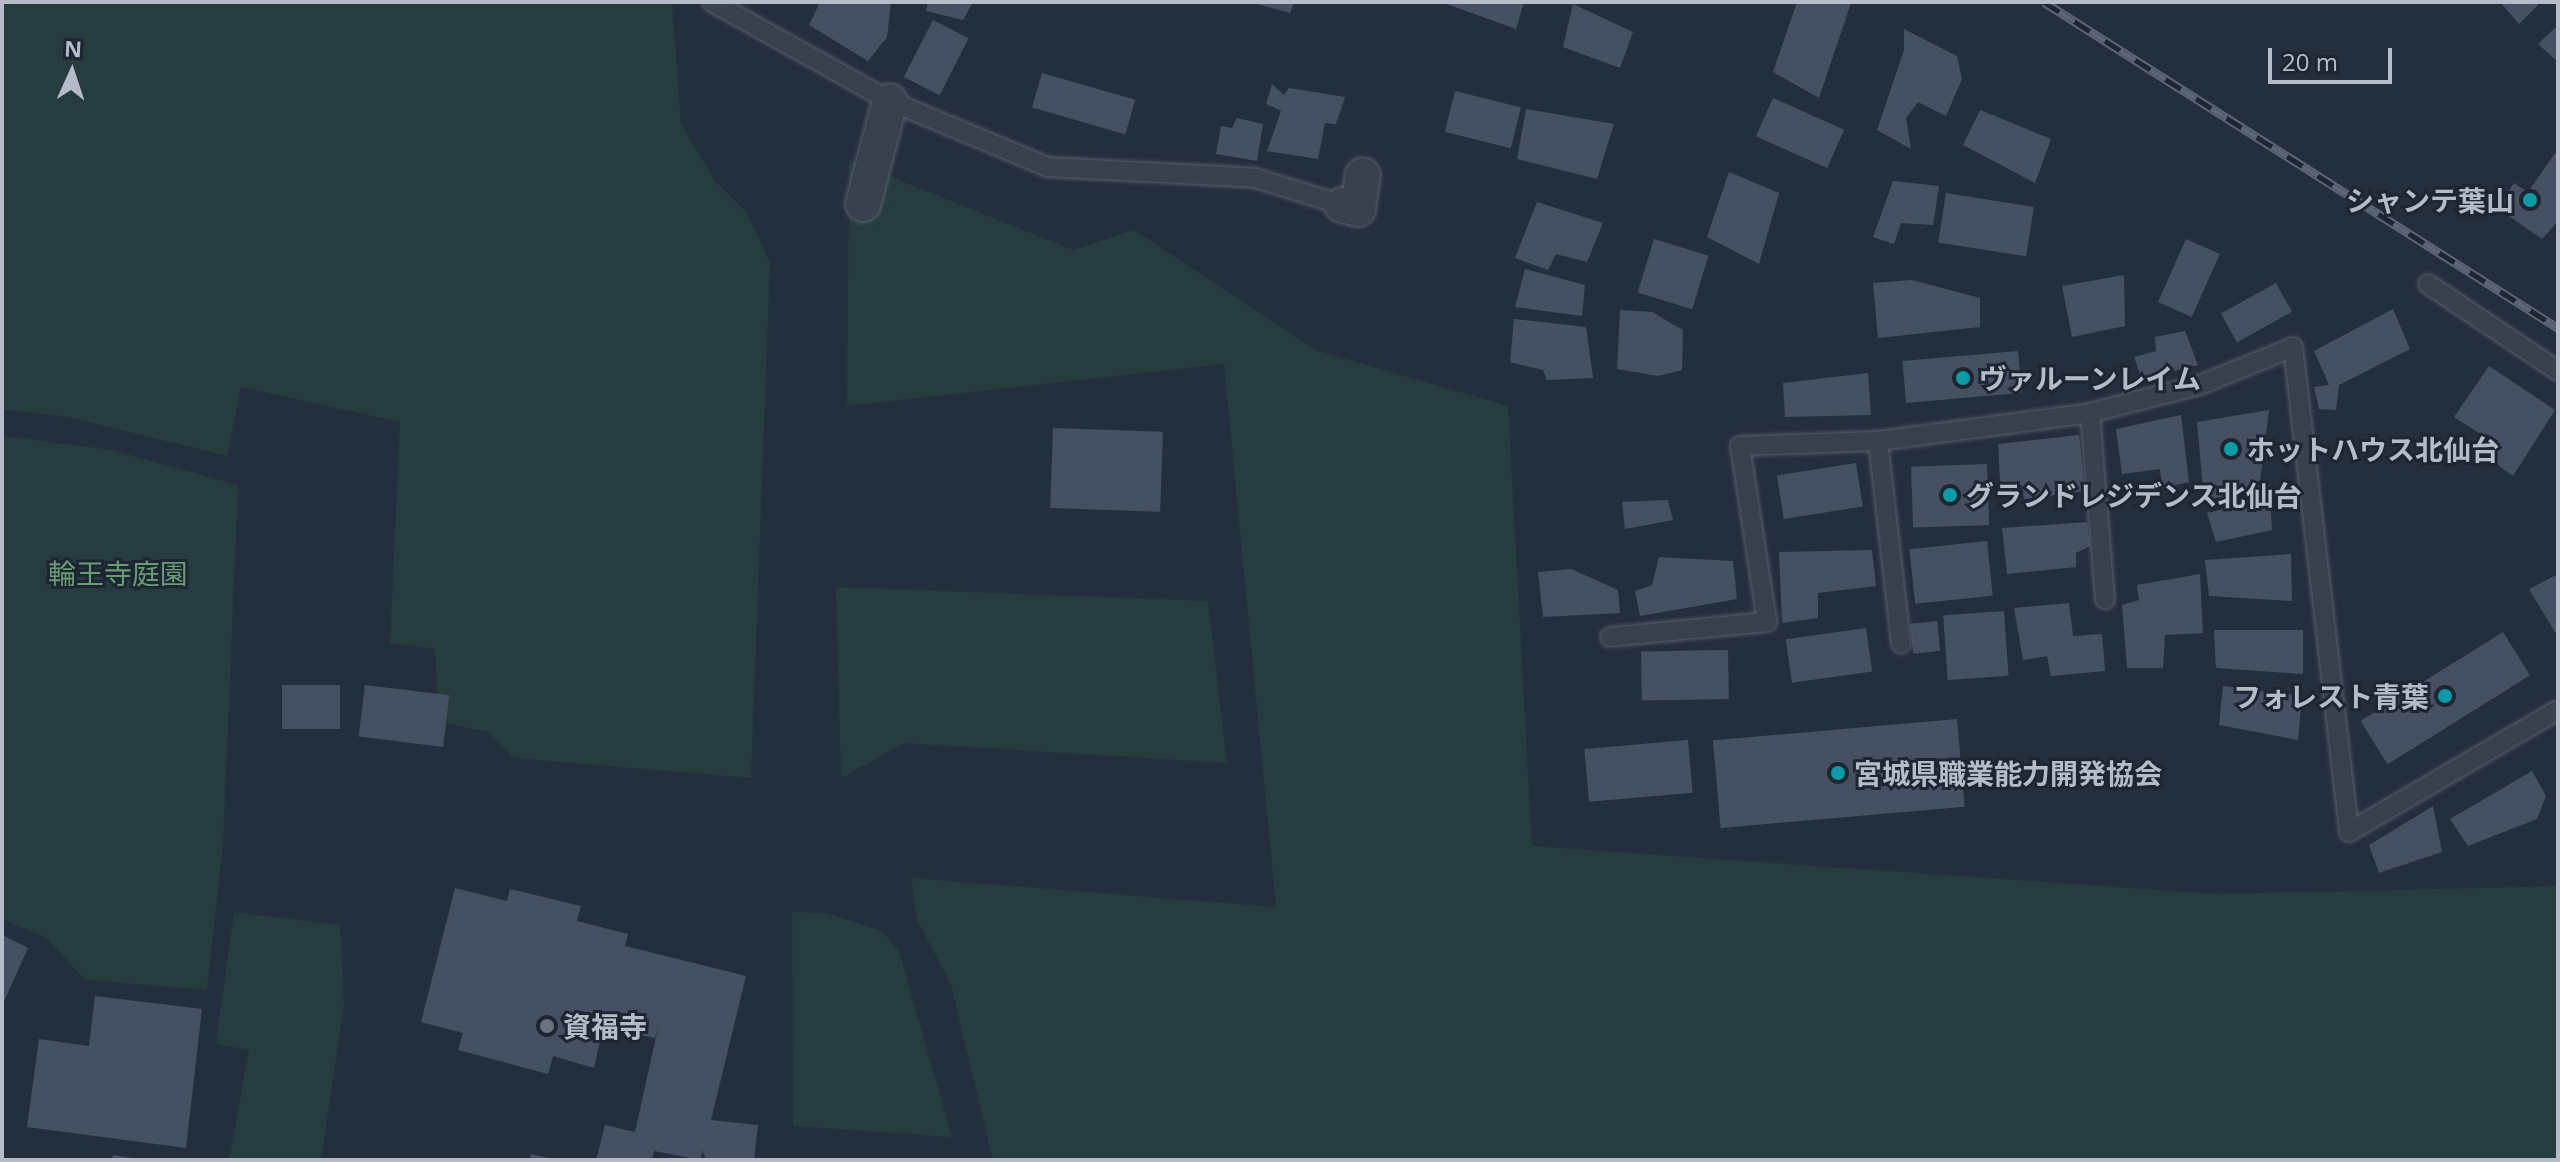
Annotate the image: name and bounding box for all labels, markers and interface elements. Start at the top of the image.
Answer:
north arrow [32,32,112,112]
scale bar [2272,32,2396,82]
text: N [64,33,83,63]
text: 20 m [2282,45,2338,78]
place label: シャンテ葉山 [2346,183,2514,217]
marker: シャンテ葉山 [2521,191,2539,209]
place label: ヴァルーンレイム [1979,361,2203,395]
marker: ヴァルーンレイム [1954,369,1972,387]
place label: ホットハウス北仙台 [2247,432,2499,466]
marker: ホットハウス北仙台 [2222,440,2240,458]
place label: グランドレジデンス北仙台 [1966,478,2302,512]
marker: グランドレジデンス北仙台 [1941,486,1959,504]
park label: 輪王寺庭園 [48,556,188,590]
place label: フォレスト青葉 [2233,679,2429,713]
marker: フォレスト青葉 [2436,687,2454,705]
place label: 宮城県職業能力開発協会 [1854,756,2162,790]
marker: 宮城県職業能力開発協会 [1829,764,1847,782]
place label: 資福寺 [563,1009,647,1043]
marker: 資福寺 [538,1017,556,1035]

